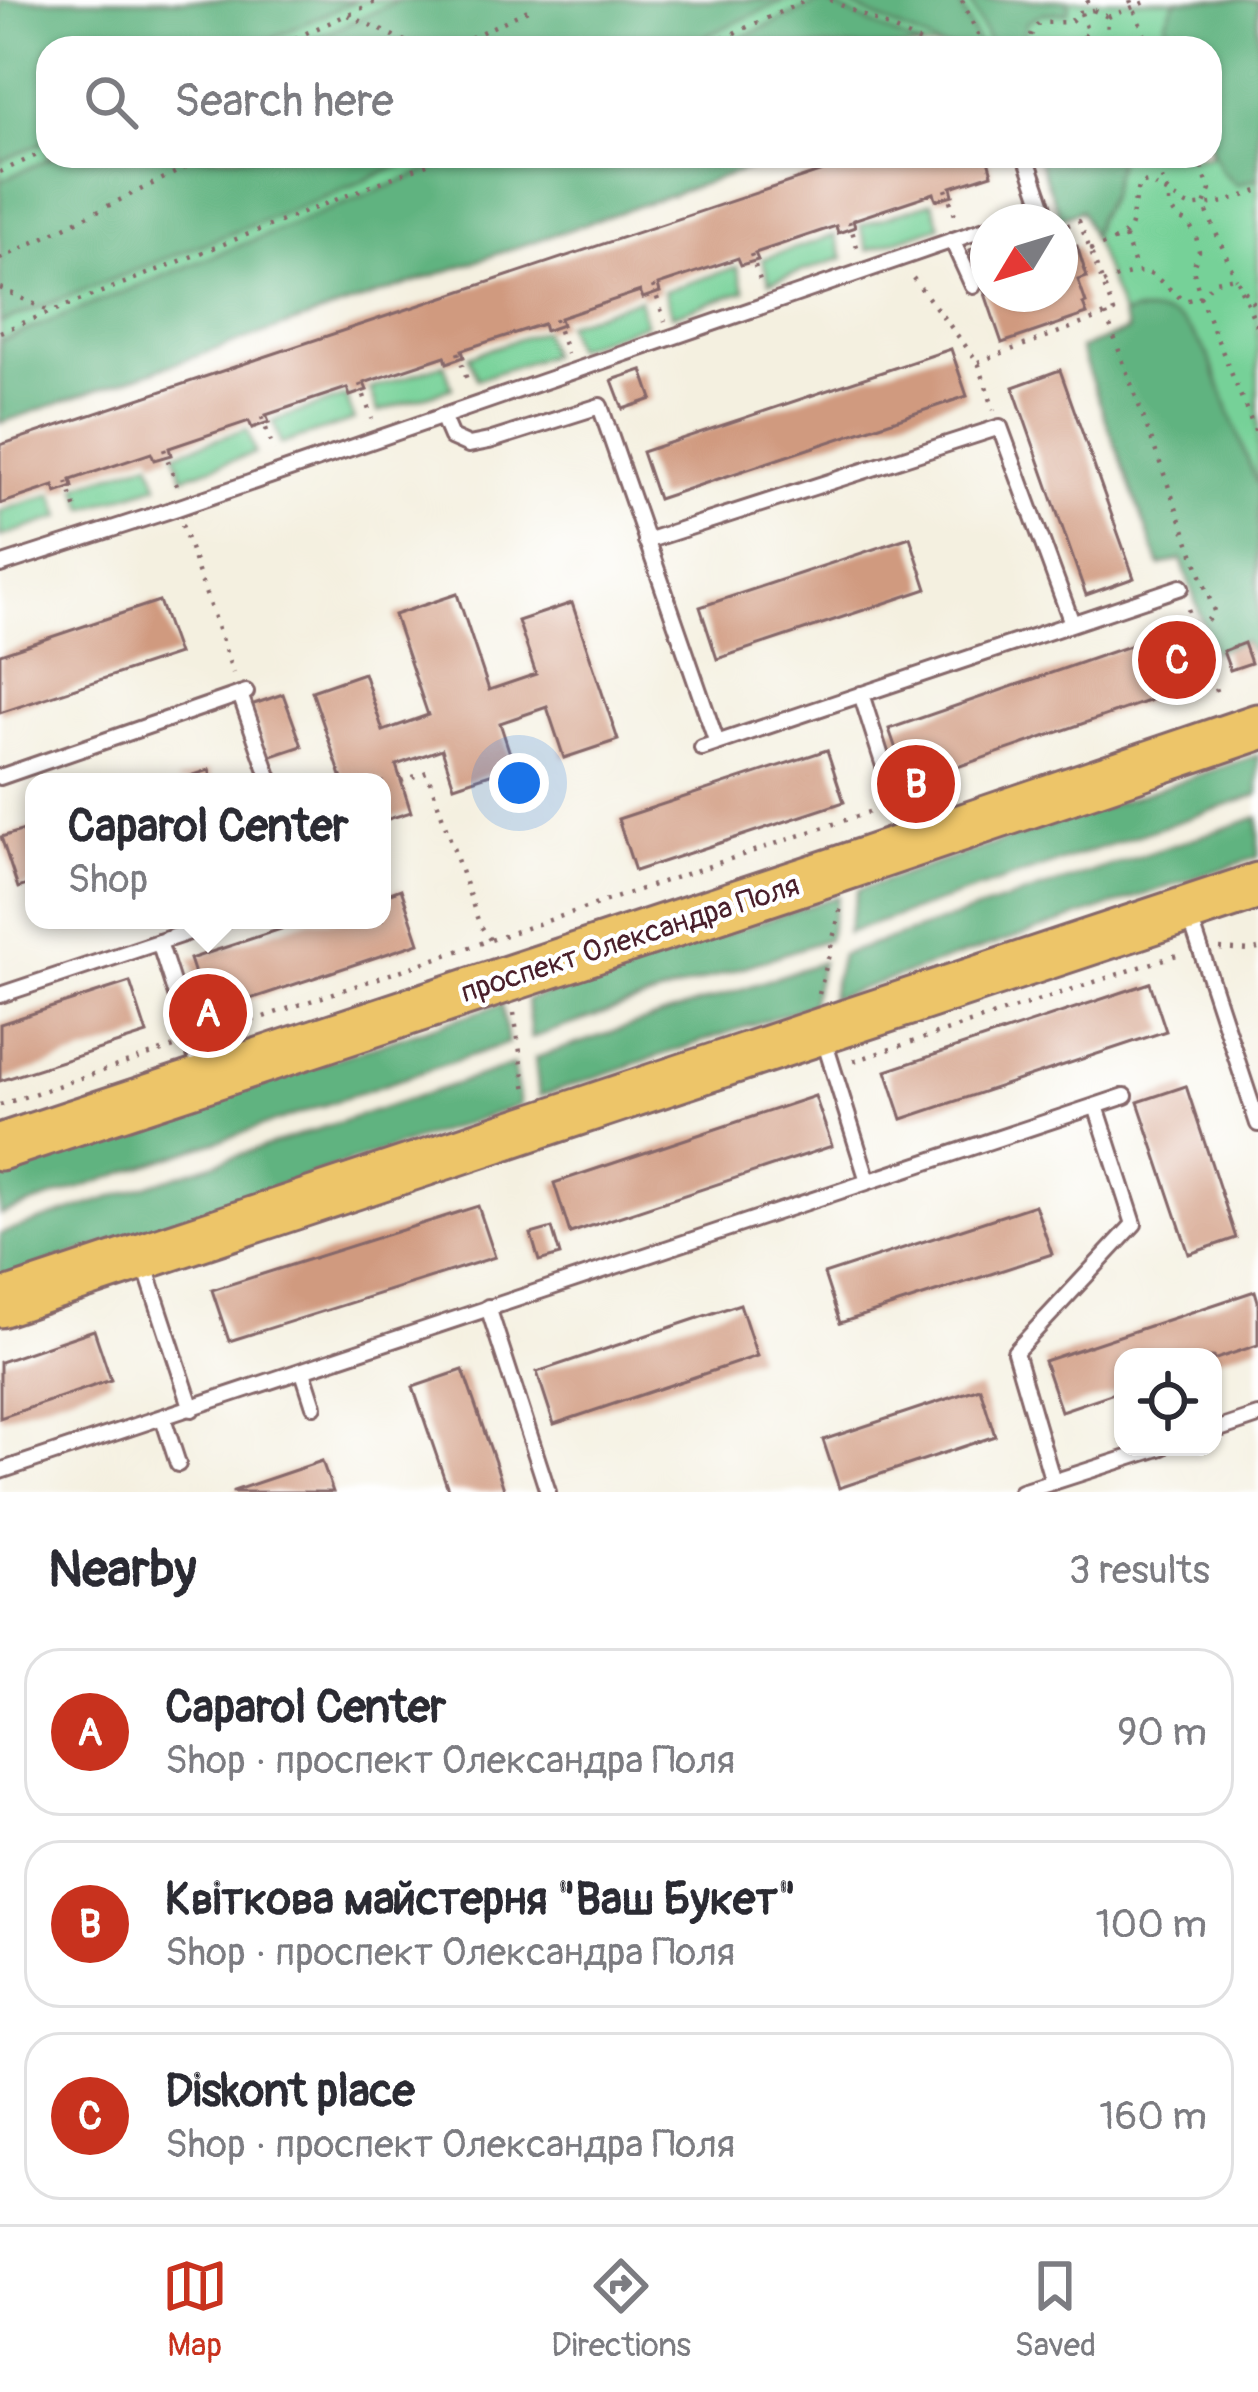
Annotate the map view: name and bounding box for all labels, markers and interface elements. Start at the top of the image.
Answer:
search box [36,36,1222,168]
icon: search [78,69,144,135]
text: Search here [174,74,394,130]
north arrow [970,204,1078,312]
pin: C [1138,615,1216,705]
pin: B [877,739,955,829]
your location [489,753,549,813]
popup [25,773,391,929]
text: Caparol Center [67,799,349,855]
text: Shop [67,855,148,904]
street label: проспект Олександра Поля [456,867,804,1011]
pin: A [169,968,247,1058]
map controls [1114,1348,1222,1456]
button: locate [1114,1348,1222,1456]
text: Nearby [48,1538,196,1602]
text: 3 results [1069,1546,1210,1595]
text: Caparol Center [165,1680,446,1736]
text: A [77,1708,103,1757]
text: 90 m [1117,1708,1207,1757]
text: Shop · проспект Олександра Поля [165,1736,735,1785]
text: Квіткова майстерня "Ваш Букет" [165,1872,796,1928]
text: B [79,1900,101,1949]
text: 100 m [1095,1900,1207,1949]
text: Shop · проспект Олександра Поля [165,1928,735,1977]
text: Diskont place [165,2064,415,2120]
text: C [78,2092,102,2141]
text: 160 m [1099,2092,1207,2141]
text: Shop · проспект Олександра Поля [165,2120,735,2169]
tab: Map [162,2253,228,2366]
tab: Directions [551,2253,691,2366]
tab: Saved [1014,2253,1096,2366]

